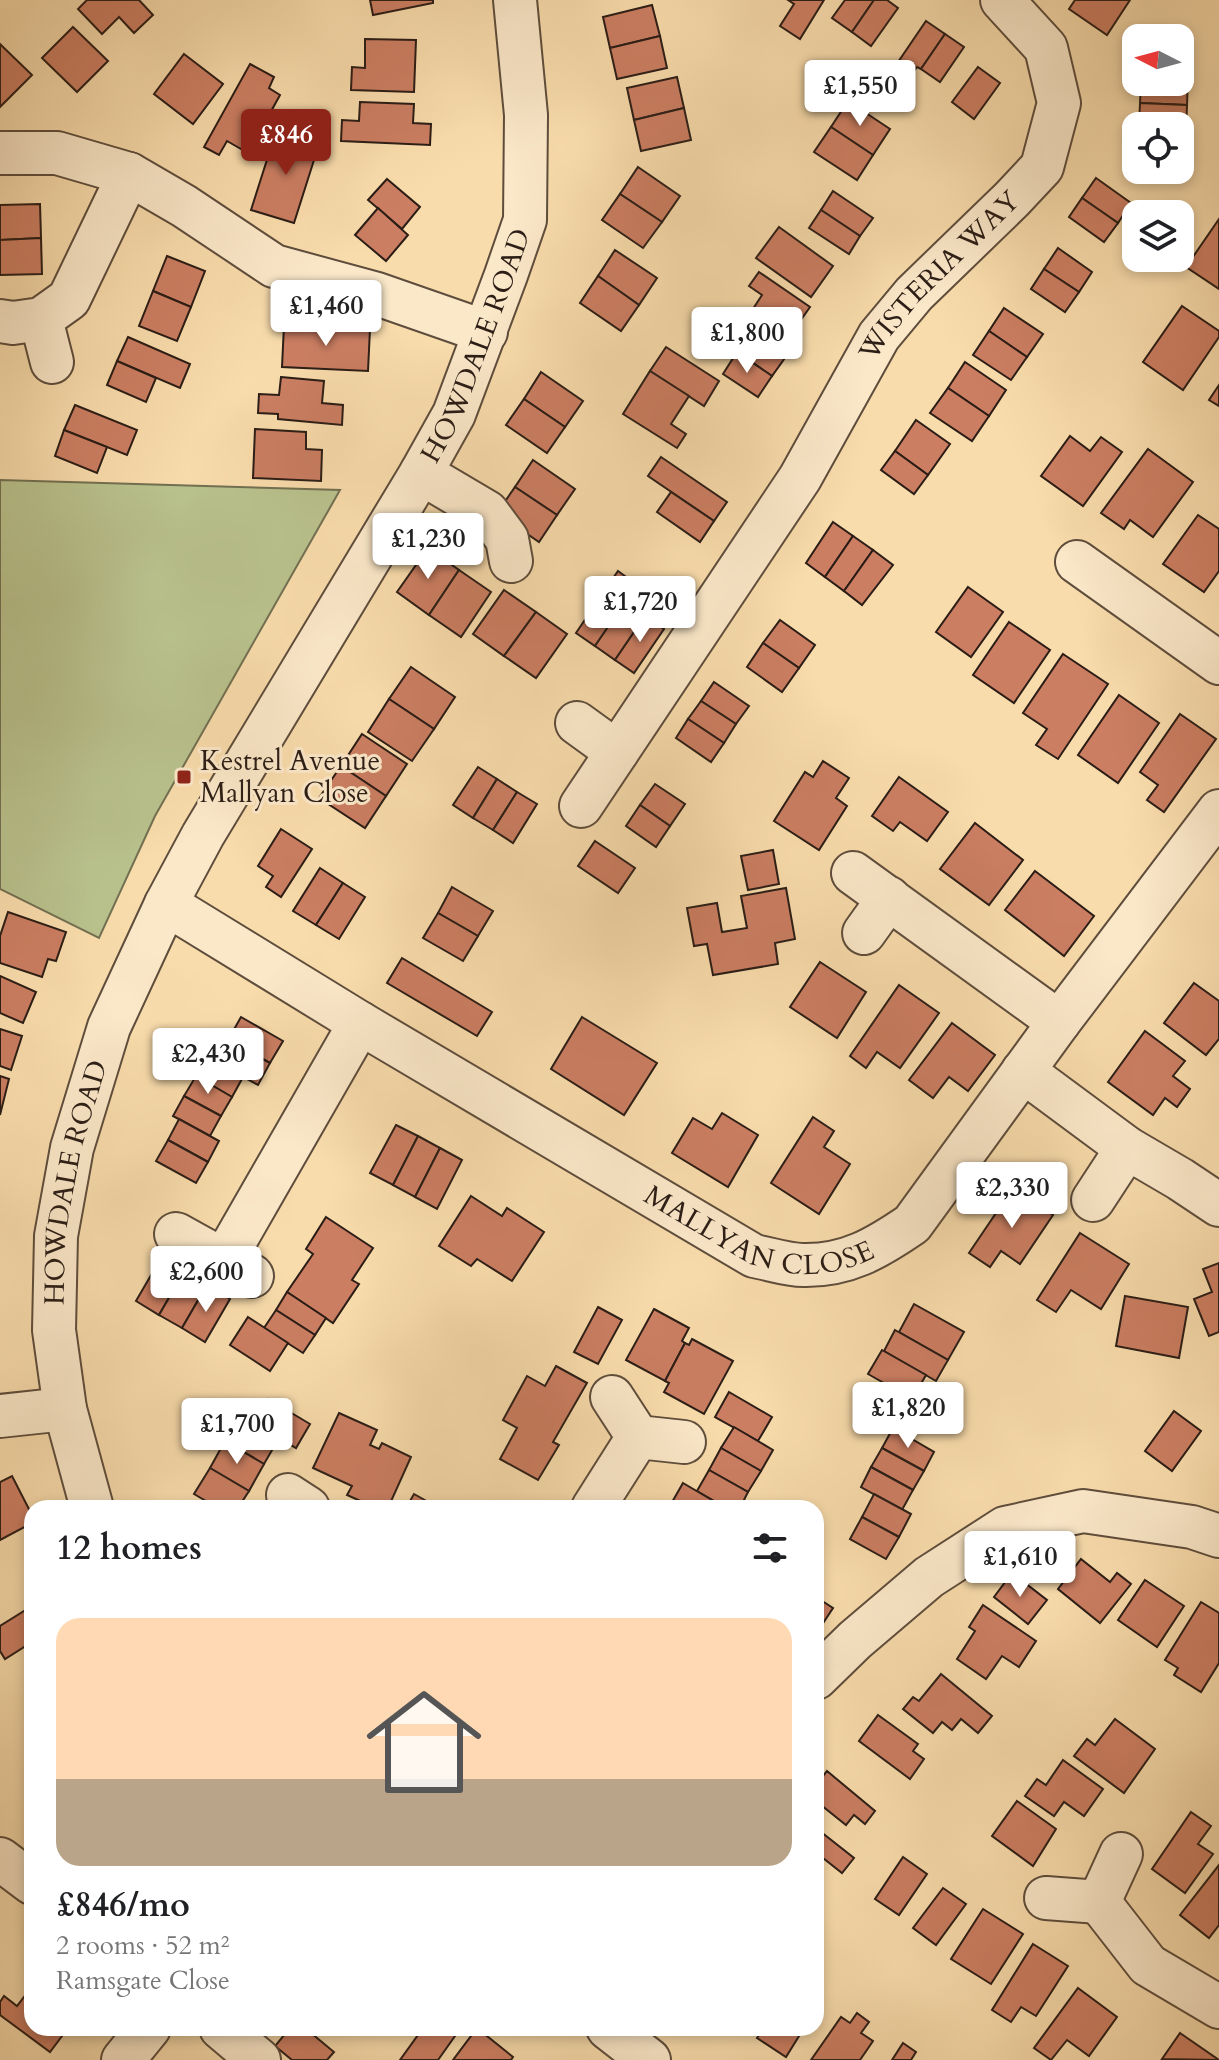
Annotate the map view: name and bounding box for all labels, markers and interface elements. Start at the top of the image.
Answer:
north arrow [1122,24,1194,96]
map controls [1122,24,1194,272]
pin: £1,550 [795,60,925,128]
text: £1,550 [823,68,897,103]
pin: £846 [239,109,333,177]
button: locate [1122,112,1194,184]
text: £846 [259,117,313,152]
street label: WISTERIA WAY [850,182,1028,368]
button: layers [1122,200,1194,272]
street label: HOWDALE ROAD [412,224,540,470]
pin: £1,460 [261,280,391,348]
text: £1,460 [289,288,363,323]
pin: £1,800 [682,307,812,375]
text: £1,800 [710,315,784,350]
pin: £1,230 [363,513,493,581]
text: £1,230 [391,521,465,556]
pin: £1,720 [575,576,705,644]
text: £1,720 [603,584,677,619]
place label: Kestrel Avenue Mallyan Close [200,742,380,812]
marker: Kestrel Avenue Mallyan Close [175,768,193,786]
pin: £2,430 [143,1028,273,1096]
text: £2,430 [171,1036,245,1071]
street label: HOWDALE ROAD [36,1056,117,1305]
pin: £2,330 [947,1162,1077,1230]
text: £2,330 [975,1170,1049,1205]
street label: MALLYAN CLOSE [637,1176,880,1284]
pin: £2,600 [141,1246,271,1314]
text: £2,600 [169,1254,243,1289]
pin: £1,820 [843,1382,973,1450]
text: £1,820 [871,1390,945,1425]
pin: £1,700 [172,1398,302,1466]
text: £1,700 [200,1406,274,1441]
text: 12 homes [56,1525,202,1571]
icon: filters [748,1526,792,1570]
pin: £1,610 [955,1531,1085,1599]
text: £1,610 [983,1539,1057,1574]
icon: home [352,1670,496,1814]
text: £846/mo [56,1882,190,1928]
text: 2 rooms · 52 m² [56,1928,229,1963]
text: Ramsgate Close [56,1963,230,1998]

